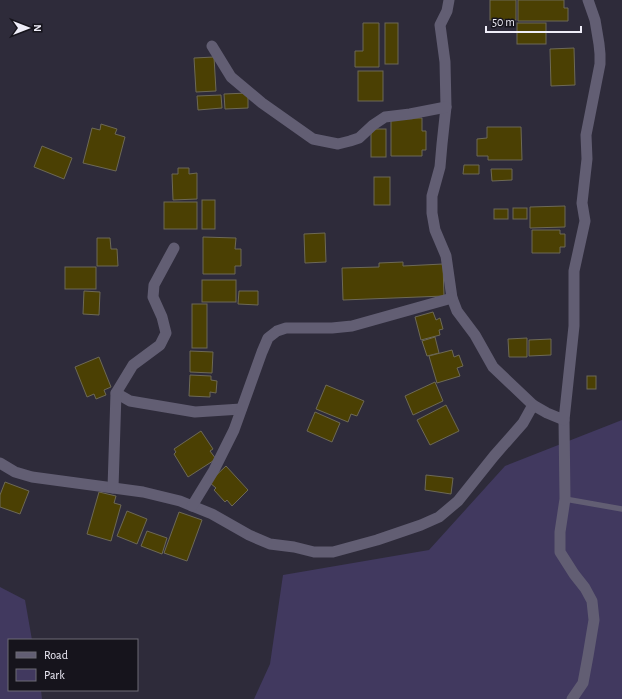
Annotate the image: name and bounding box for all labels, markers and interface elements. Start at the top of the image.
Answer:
north arrow [8,8,48,48]
scale bar [486,8,581,34]
text: 50 m [492,16,515,28]
text: N [32,24,43,32]
legend [8,639,138,691]
text: Road [44,649,68,661]
text: Park [44,669,65,681]

